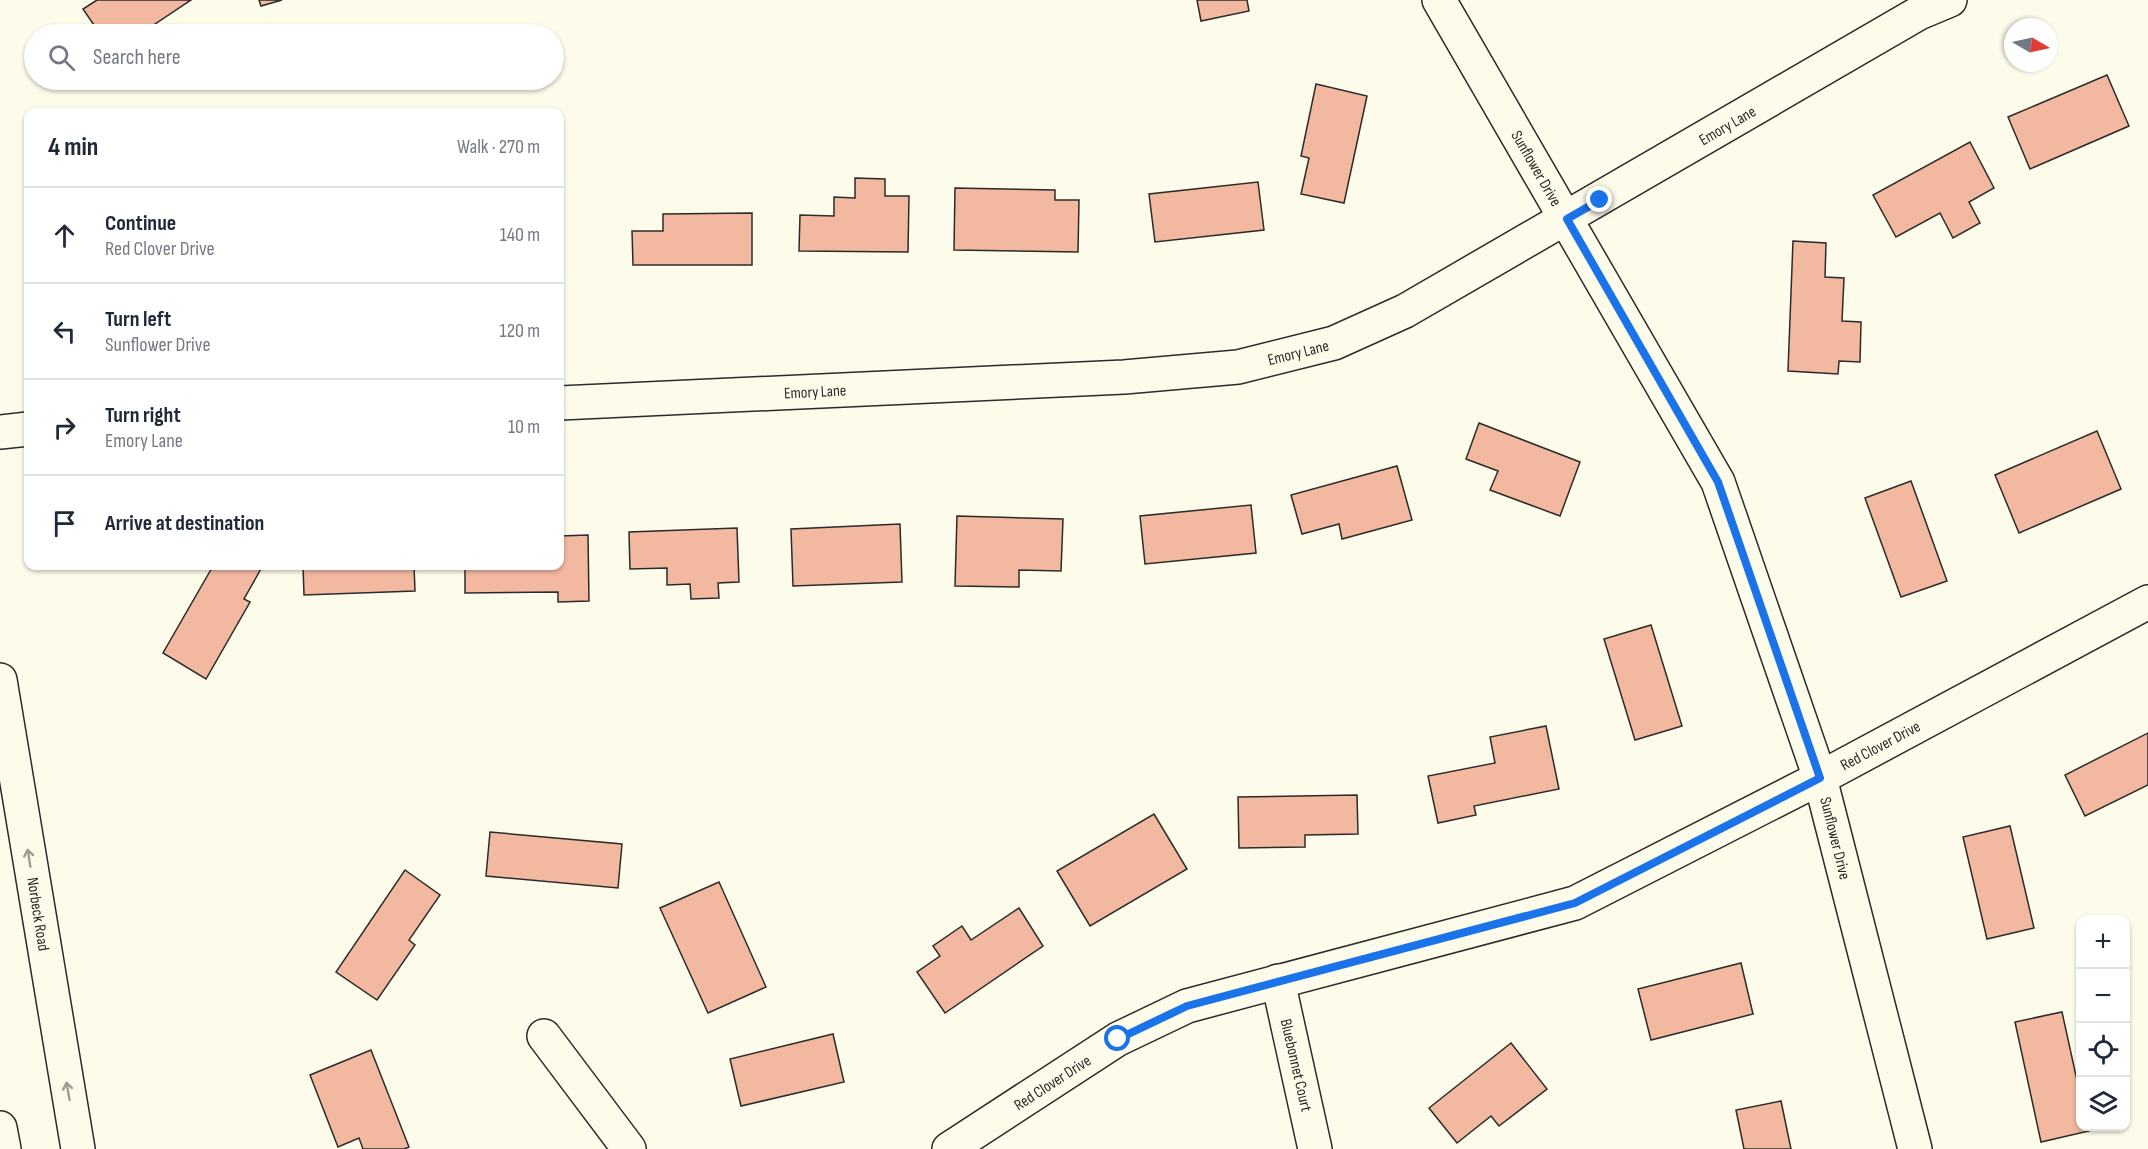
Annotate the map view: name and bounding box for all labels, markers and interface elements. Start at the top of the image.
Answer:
north arrow [2004,18,2058,72]
search box [24,24,564,90]
icon: search [45,41,78,74]
text: Search here [93,44,180,71]
street label: Emory Lane [1696,102,1759,150]
street label: Sunflower Drive [1506,127,1565,210]
text: 4 min [48,132,98,163]
text: Walk · 270 m [457,135,540,159]
route end [1586,186,1612,212]
text: Continue [105,210,176,237]
icon: ahead [48,219,81,252]
text: 140 m [500,223,540,247]
text: Red Clover Drive [105,237,215,261]
text: Turn left [105,306,171,333]
icon: left [48,315,81,348]
text: 120 m [500,319,540,343]
text: Sunflower Drive [105,333,210,357]
street label: Emory Lane [1266,337,1331,370]
street label: Emory Lane [783,381,847,404]
text: Turn right [105,402,181,429]
icon: right [48,411,81,444]
text: 10 m [508,415,540,439]
text: Emory Lane [105,429,183,453]
icon: arrive [48,507,81,540]
text: Arrive at destination [105,510,264,537]
street label: Red Clover Drive [1838,717,1924,775]
street label: Sunflower Drive [1815,795,1854,882]
one-way arrow [23,848,34,868]
street label: Norbeck Road [22,876,53,952]
map controls [2076,915,2130,1131]
button: + [2076,915,2130,969]
button: − [2076,969,2130,1023]
street label: Bluebonnet Court [1276,1017,1315,1114]
button: locate [2076,1023,2130,1077]
route start [1104,1025,1130,1051]
street label: Red Clover Drive [1011,1051,1095,1115]
button: layers [2076,1077,2130,1131]
one-way arrow [63,1082,74,1102]

